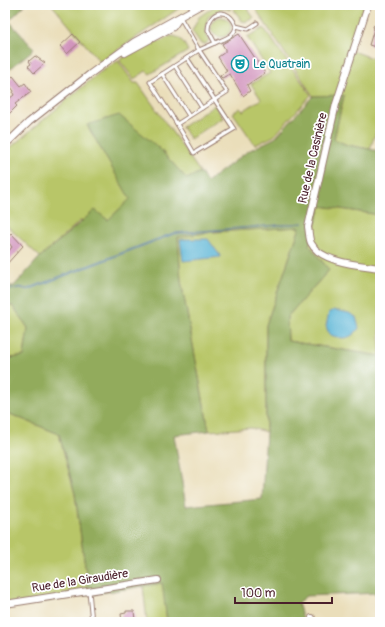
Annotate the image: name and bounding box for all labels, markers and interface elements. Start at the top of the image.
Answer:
theatre icon: Le Quatrain [230,54,250,74]
place label: Le Quatrain [253,57,311,72]
street label: Rue de la Casinière [295,111,331,205]
street label: Rue de la Giraudière [31,566,129,596]
scale bar [235,579,332,605]
text: 100 m [241,586,276,601]

